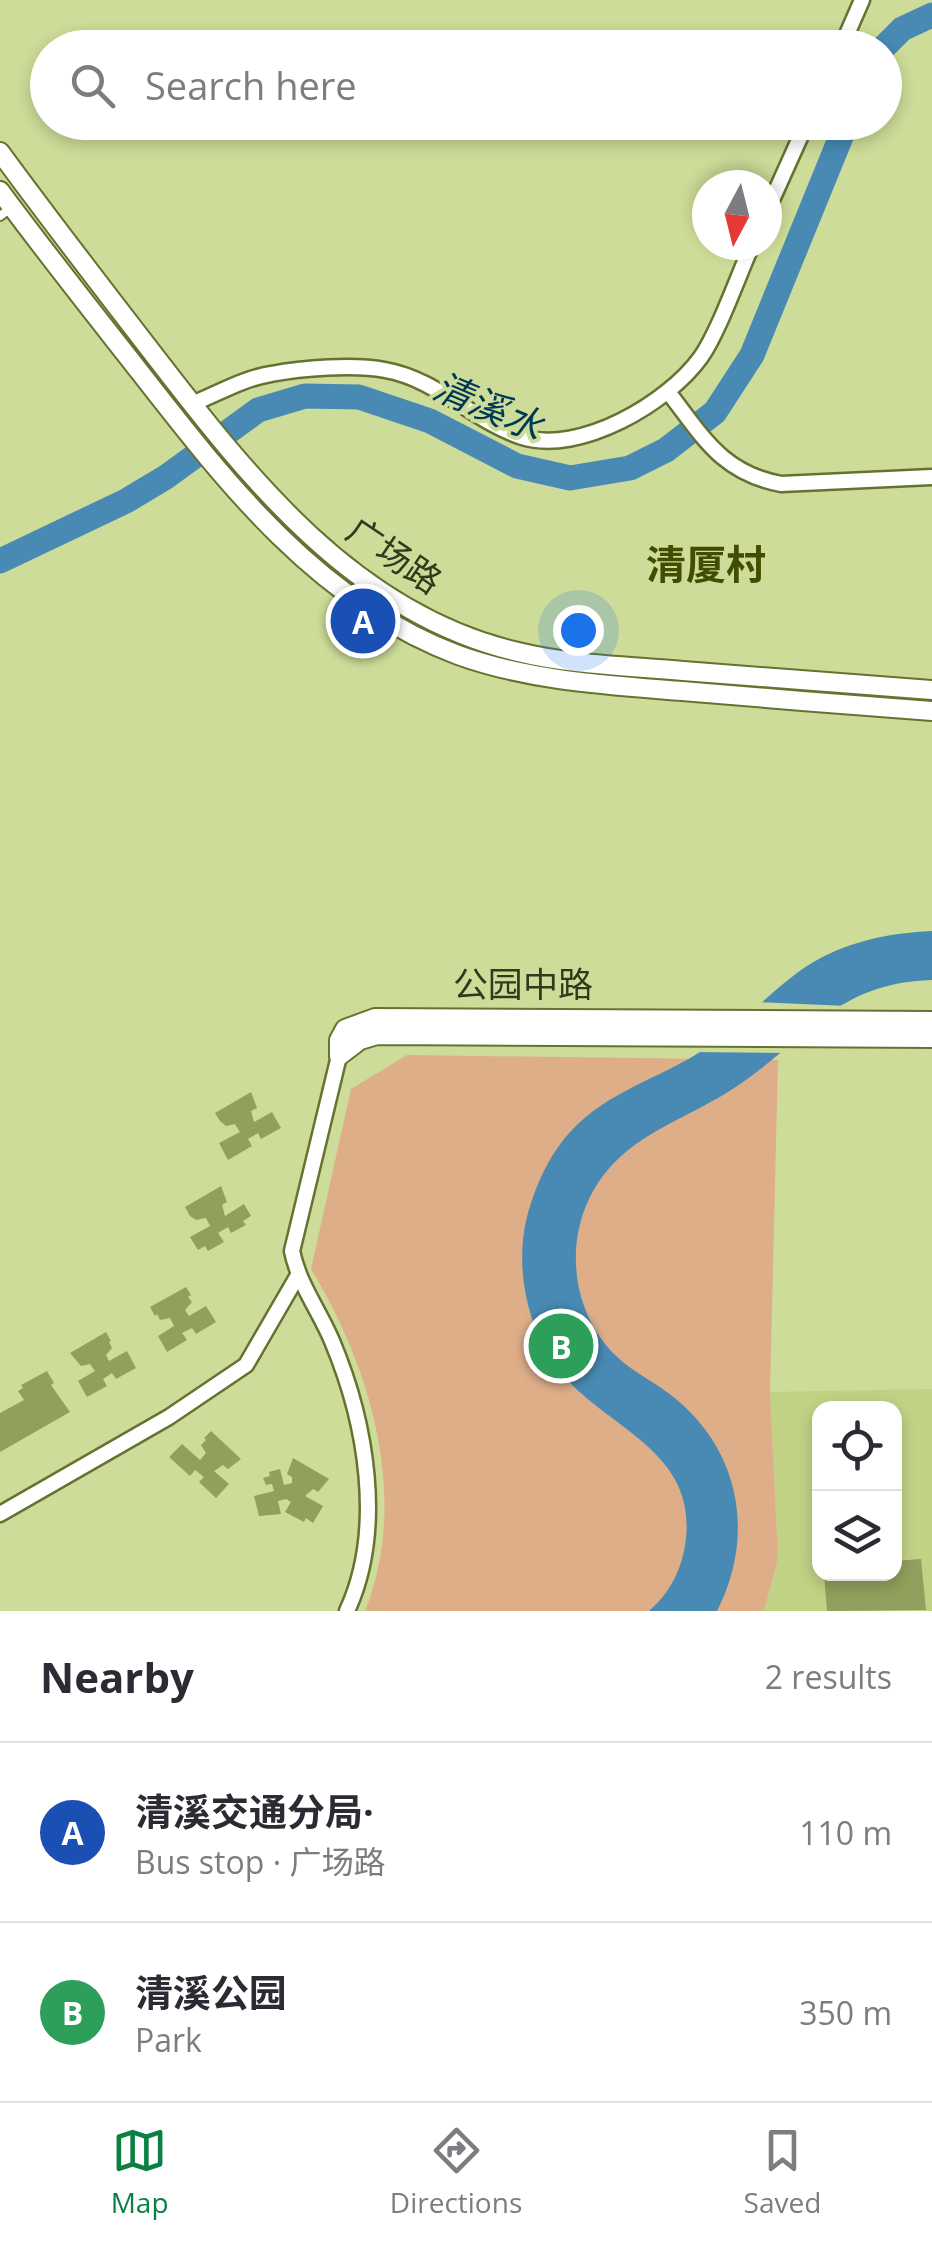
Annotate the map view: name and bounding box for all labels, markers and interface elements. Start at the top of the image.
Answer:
search box [30,30,902,140]
icon: search [65,58,120,113]
text: Search here [145,59,357,111]
north arrow [692,170,782,260]
water label: 清溪水 [426,359,553,452]
street label: 广场路 [338,506,452,604]
district label: 清厦村 [646,536,766,591]
pin: A [330,584,396,658]
your location [553,605,604,656]
street label: 公园中路 [453,960,593,1007]
pin: B [528,1308,594,1384]
map controls [812,1401,902,1581]
button: locate [812,1401,902,1491]
button: layers [812,1491,902,1581]
text: Nearby [40,1648,194,1705]
text: 2 results [765,1655,892,1698]
text: 清溪交通分局· [135,1785,374,1837]
text: A [61,1811,84,1854]
text: 110 m [799,1811,892,1854]
text: Bus stop · 广场路 [135,1840,385,1883]
text: 清溪公园 [135,1966,287,2018]
text: B [62,1991,83,2034]
text: 350 m [799,1991,892,2034]
text: Park [135,2018,202,2061]
tab: Map [111,2123,169,2221]
tab: Directions [390,2123,522,2221]
tab: Saved [744,2123,821,2221]

